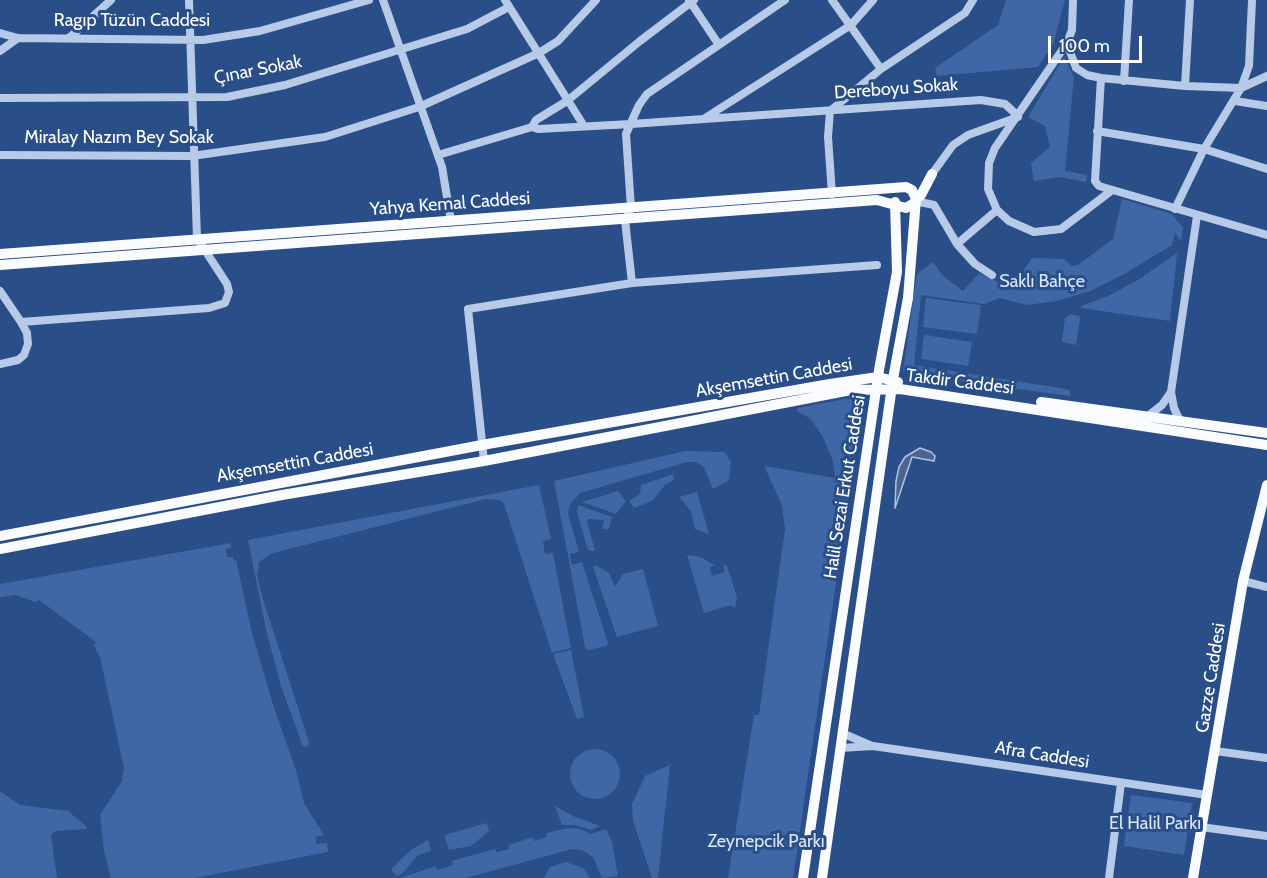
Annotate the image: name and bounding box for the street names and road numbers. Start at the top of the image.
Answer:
street label: Ragıp Tüzün Caddesi [54,10,210,32]
street label: Çınar Sokak [212,51,304,89]
street label: Dereboyu Sokak [833,74,959,104]
street label: Miralay Nazım Bey Sokak [24,127,214,149]
street label: Yahya Kemal Caddesi [369,188,531,220]
street label: Akşemsettin Caddesi [694,354,854,402]
street label: Takdir Caddesi [905,365,1015,399]
street label: Halil Sezai Erkut Caddesi [820,394,870,580]
street label: Akşemsettin Caddesi [215,439,375,487]
street label: Gazze Caddesi [1192,622,1230,734]
street label: Afra Caddesi [993,737,1091,773]

